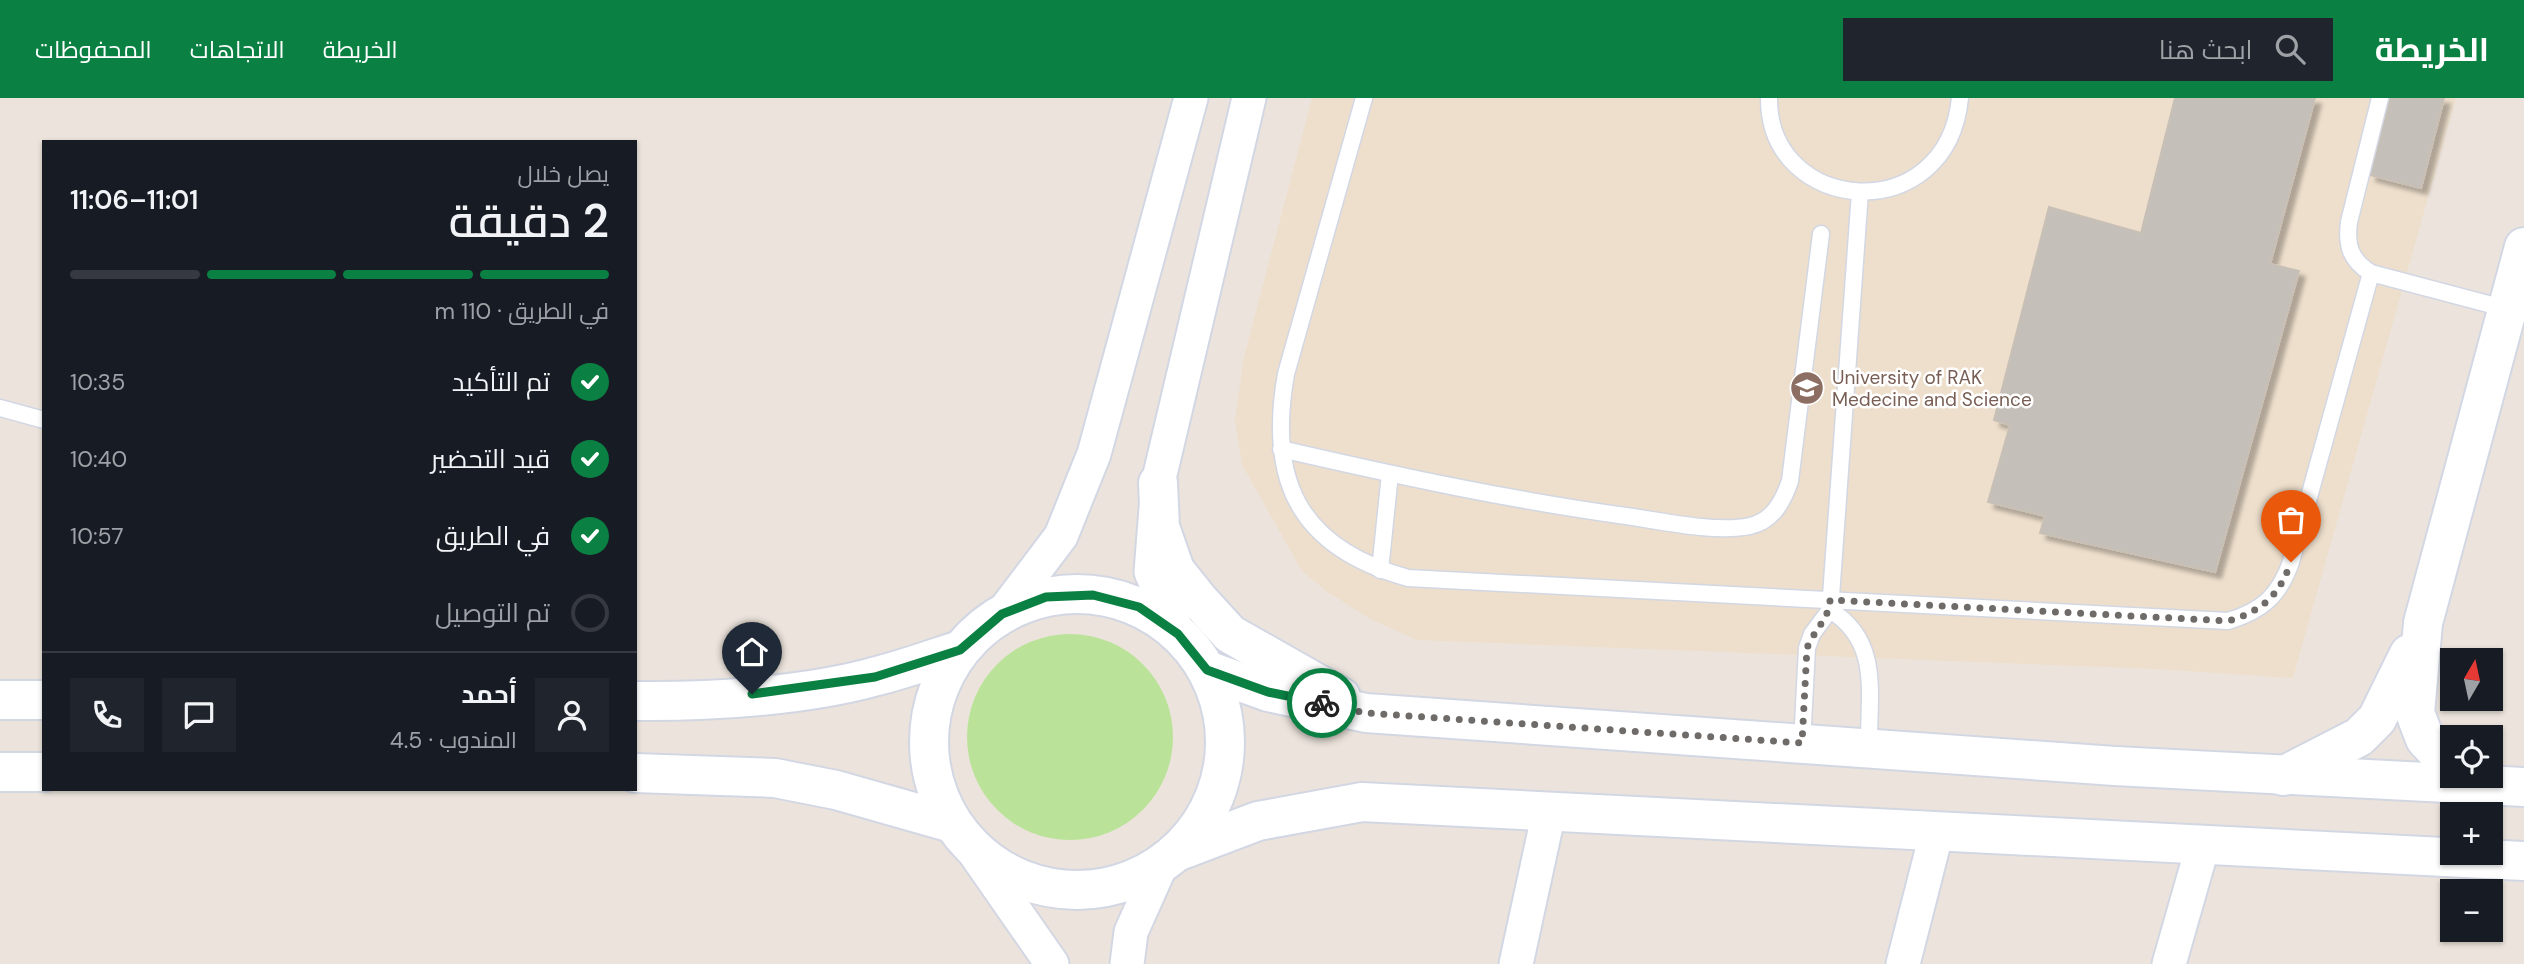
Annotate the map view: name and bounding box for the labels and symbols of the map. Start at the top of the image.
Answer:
place label: University of RAK Medecine and Science [1832,365,2032,412]
school or university icon: University of RAK Medecine and Science [1788,369,1826,407]
pin [2261,490,2321,562]
pin [722,622,782,694]
north arrow [2440,648,2502,710]
courier [1287,668,1357,738]

